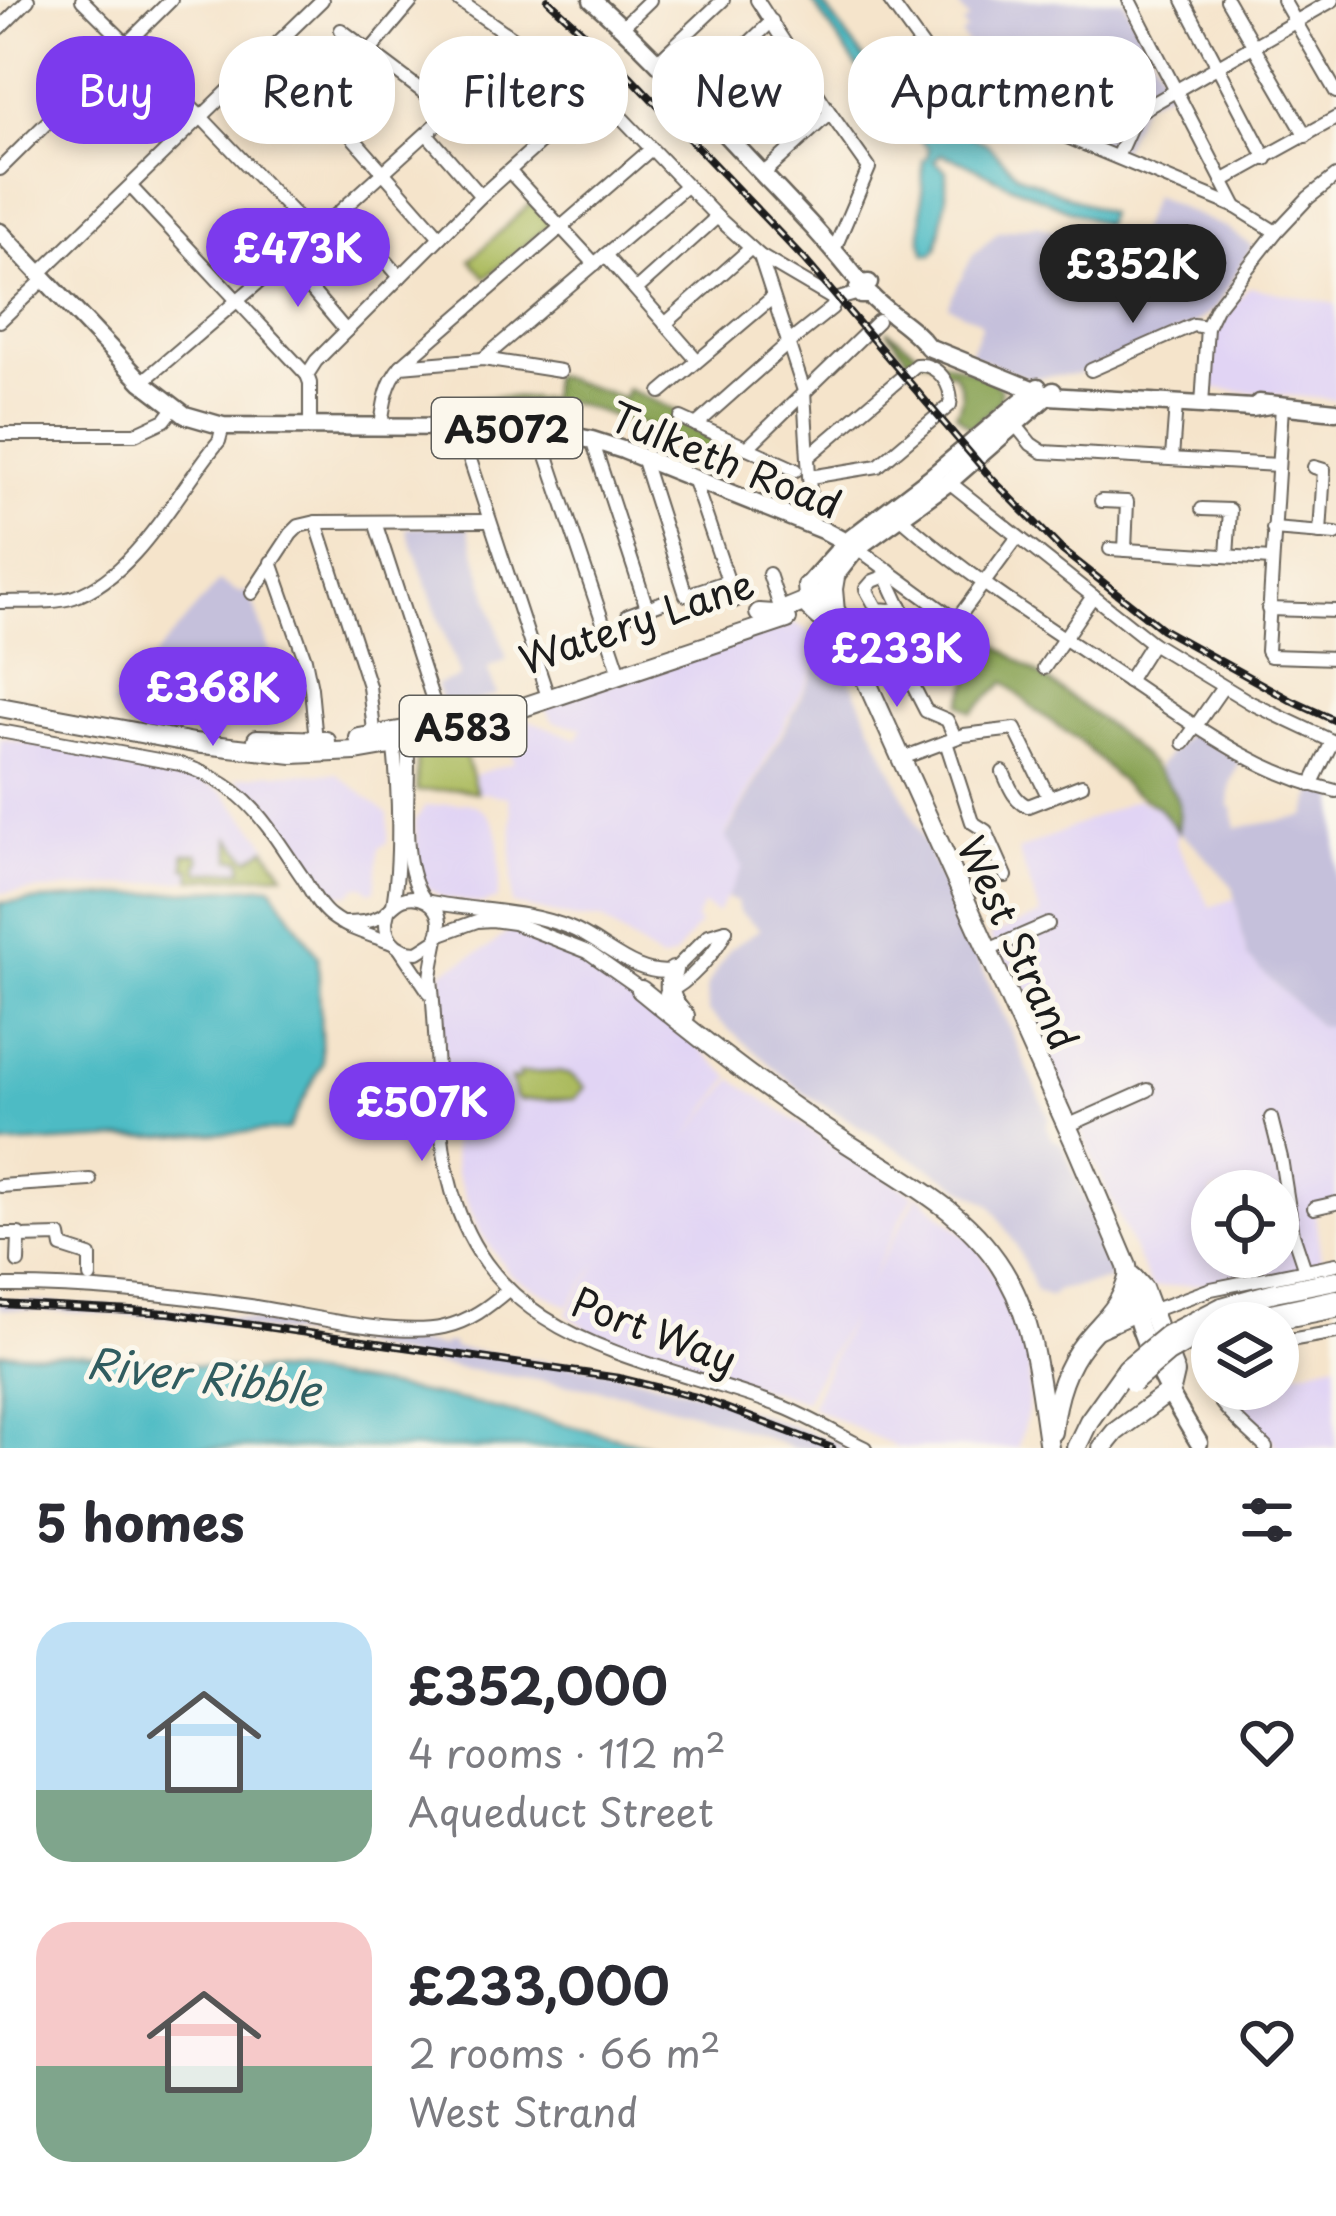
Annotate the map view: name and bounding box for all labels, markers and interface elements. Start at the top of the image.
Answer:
chip: Buy [36,36,195,144]
chip: Rent [219,36,395,144]
chip: Filters [419,36,628,144]
chip: New [652,36,824,144]
chip: Apartment [848,36,1156,144]
pin: £473K [214,208,382,310]
text: £473K [233,217,363,276]
pin: £352K [1049,224,1217,326]
text: £352K [1066,233,1200,292]
street label: Tulketh Road [601,386,851,532]
road number: A5072 [432,398,582,458]
street label: Watery Lane [511,552,761,688]
pin: £233K [813,608,981,710]
text: £233K [831,617,963,676]
pin: £368K [129,647,297,749]
text: £368K [146,656,280,715]
road number: A583 [400,696,526,756]
street label: West Strand [944,825,1094,1059]
pin: £507K [338,1062,506,1164]
text: £507K [356,1071,488,1130]
map controls [1191,1170,1299,1410]
button: locate [1191,1170,1299,1278]
street label: Port Way [564,1271,746,1387]
button: layers [1191,1302,1299,1410]
water label: River Ribble [83,1329,327,1421]
text: 5 homes [36,1482,245,1559]
icon: filters [1234,1487,1300,1553]
text: £352,000 [408,1645,668,1722]
icon: home [132,1670,276,1814]
icon: heart [1234,1709,1300,1775]
text: 4 rooms · 112 m² [408,1722,726,1781]
text: Aqueduct Street [408,1781,714,1840]
text: £233,000 [408,1945,670,2022]
icon: home [132,1970,276,2114]
icon: heart [1234,2009,1300,2075]
text: 2 rooms · 66 m² [408,2022,721,2081]
text: West Strand [408,2081,638,2140]

